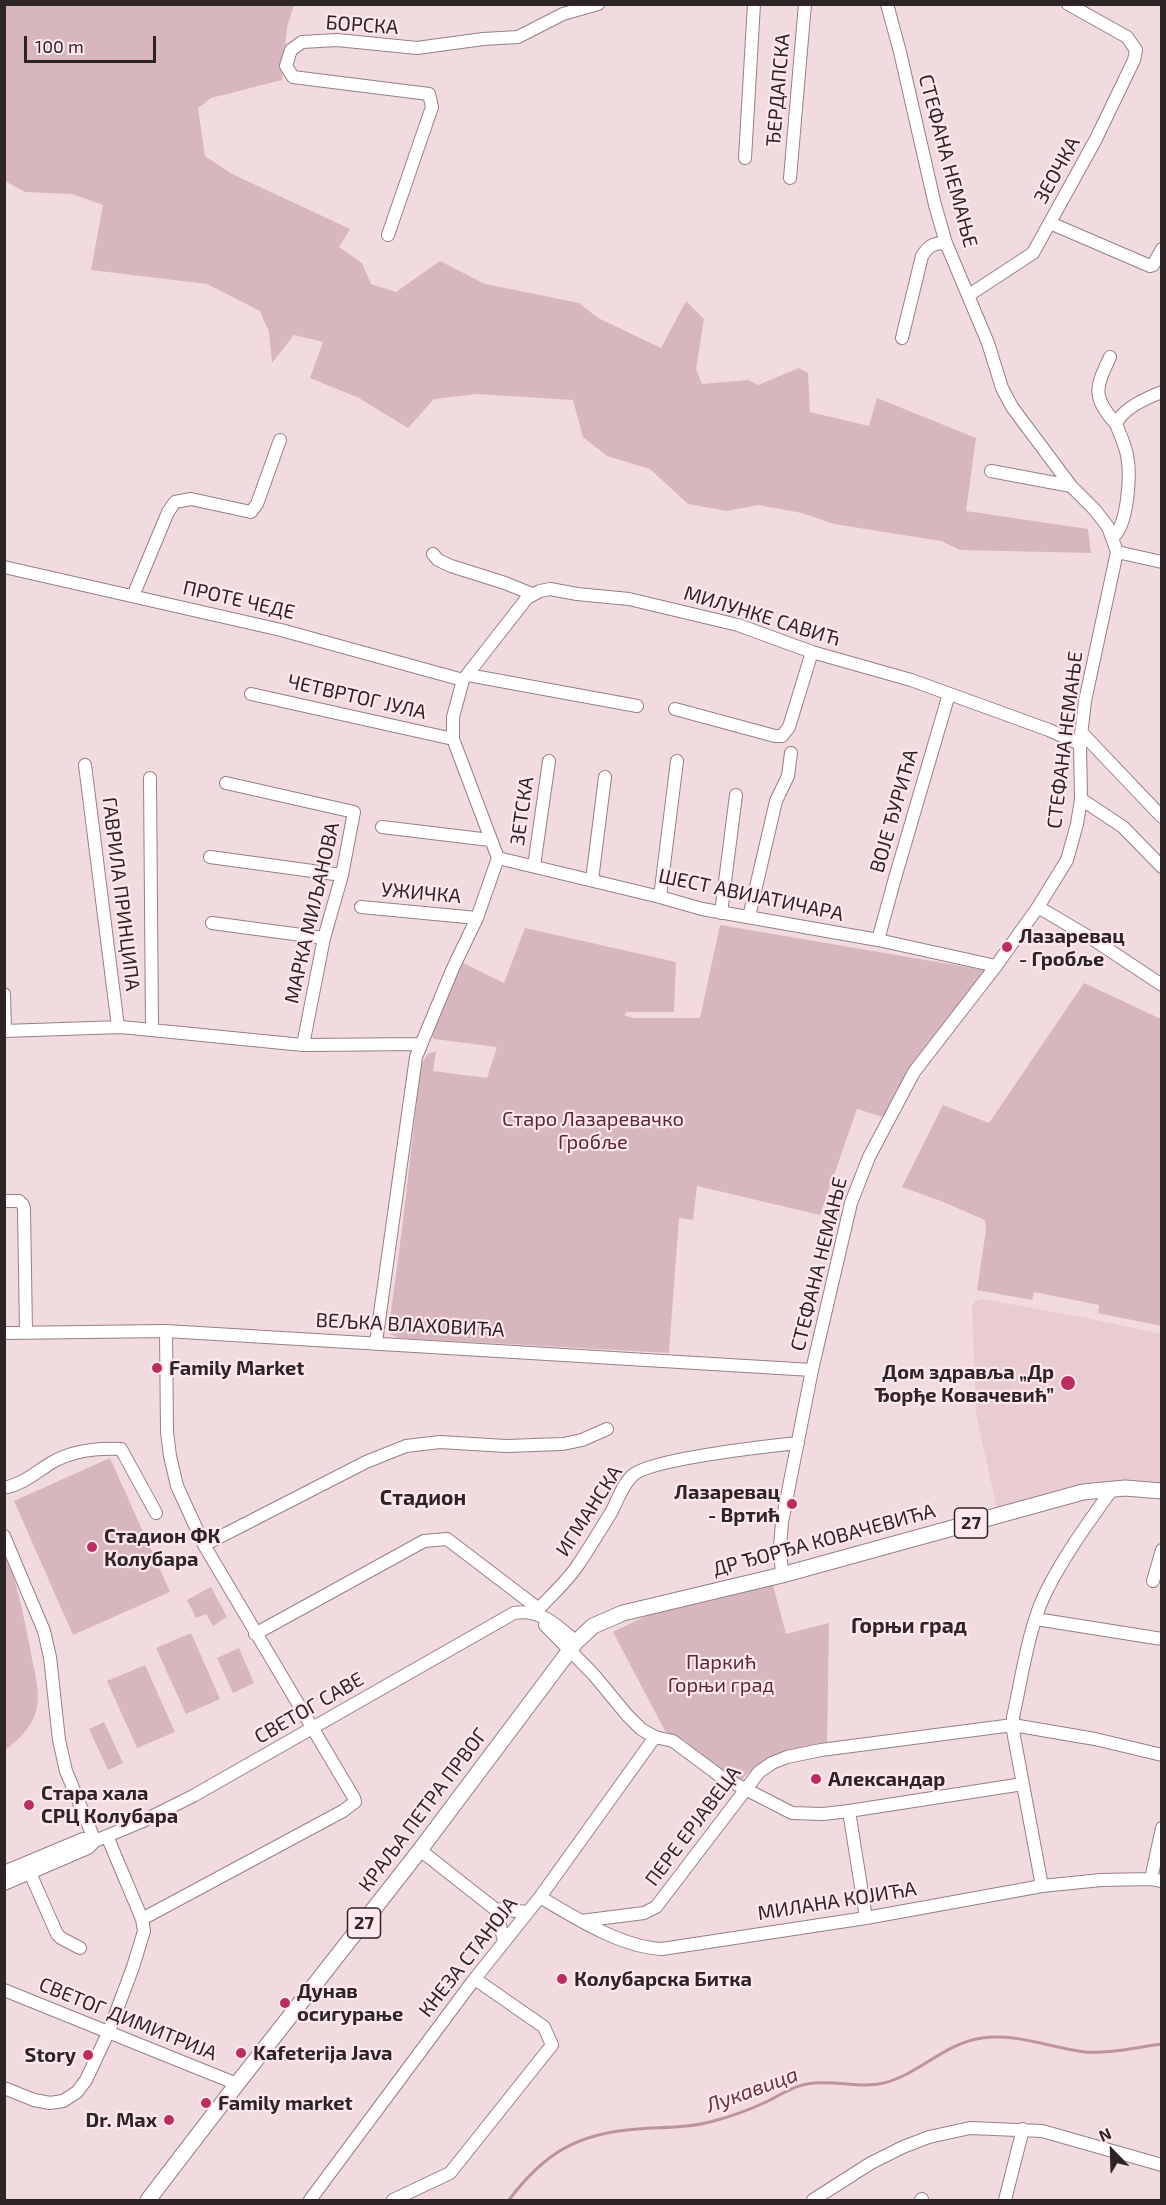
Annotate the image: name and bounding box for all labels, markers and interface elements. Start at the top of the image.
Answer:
street label: БОРСКА [325,10,399,40]
scale bar [27,24,159,62]
street label: ЂЕРДАПСКА [761,32,795,148]
text: 100 m [35,35,84,57]
street label: СТЕФАНА НЕМАЊЕ [913,72,983,250]
street label: ЗЕОЧКА [1029,133,1085,207]
street label: ПРОТЕ ЧЕДЕ [181,575,297,625]
street label: МИЛУНКЕ САВИЋ [681,581,843,651]
street label: СТЕФАНА НЕМАЊЕ [1042,650,1088,830]
street label: ЧЕТВРТОГ ЈУЛА [285,669,429,725]
street label: ВОЈЕ ЂУРИЋА [865,746,923,876]
street label: ЗЕТСКА [505,775,539,847]
street label: ГАВРИЛА ПРИНЦИПА [97,796,145,992]
street label: МАРКА МИЉАНОВА [279,820,345,1006]
street label: ШЕСТ АВИЈАТИЧАРА [656,864,846,926]
street label: УЖИЧКА [380,878,462,908]
place label: Лазаревац - Гробље [1019,924,1125,971]
marker: Лазаревац - Гробље [1000,940,1014,954]
park label: Старо Лазаревачко Гробље [502,1107,684,1154]
street label: СТЕФАНА НЕМАЊЕ [786,1174,852,1354]
street label: ВЕЉКА ВЛАХОВИЋА [315,1308,505,1342]
place label: Family Market [169,1356,304,1380]
place label: Дом здравља „Др Ђорђе Ковачевић” [874,1360,1054,1407]
marker: Family Market [150,1361,164,1375]
marker: Дом здравља „Др Ђорђе Ковачевић” [1059,1374,1077,1392]
street label: ИГМАНСКА [551,1461,627,1561]
place label: Лазаревац - Вртић [674,1480,780,1527]
district label: Стадион [380,1485,466,1511]
marker: Лазаревац - Вртић [785,1497,799,1511]
street label: ДР ЂОРЂА КОВАЧЕВИЋА [710,1499,938,1581]
road number: 27 [954,1508,988,1538]
place label: Стадион ФК Колубара [104,1524,220,1571]
marker: Стадион ФК Колубара [85,1540,99,1554]
district label: Горњи град [851,1613,967,1639]
park label: Паркић Горњи град [668,1650,774,1697]
street label: СВЕТОГ САВЕ [250,1667,368,1749]
street label: КРАЉА ПЕТРА ПРВОГ [354,1723,492,1897]
street label: ПЕРЕ ЕРЈАВЕЦА [640,1761,746,1891]
place label: Александар [828,1767,945,1791]
marker: Александар [809,1772,823,1786]
place label: Стара хала СРЦ Колубара [41,1781,178,1828]
marker: Стара хала СРЦ Колубара [22,1798,36,1812]
street label: МИЛАНА КОЈИЋА [756,1877,918,1925]
street label: КНЕЗА СТАНОЈА [414,1892,522,2022]
road number: 27 [348,1908,380,1938]
place label: Колубарска Битка [574,1967,752,1991]
street label: СВЕТОГ ДИМИТРИЈА [35,1972,221,2066]
marker: Колубарска Битка [555,1972,569,1986]
place label: Дунав осигурање [297,1979,403,2026]
marker: Дунав осигурање [278,1996,292,2010]
place label: Kafeterija Java [253,2041,392,2065]
place label: Story [24,2043,76,2067]
marker: Kafeterija Java [234,2046,248,2060]
marker: Story [81,2048,95,2062]
water label: Лукавица [702,2062,802,2118]
place label: Family market [218,2091,353,2115]
marker: Family market [199,2096,213,2110]
place label: Dr. Max [86,2108,157,2132]
marker: Dr. Max [162,2113,176,2127]
north arrow [1082,2121,1142,2181]
text: N [1096,2123,1114,2145]

